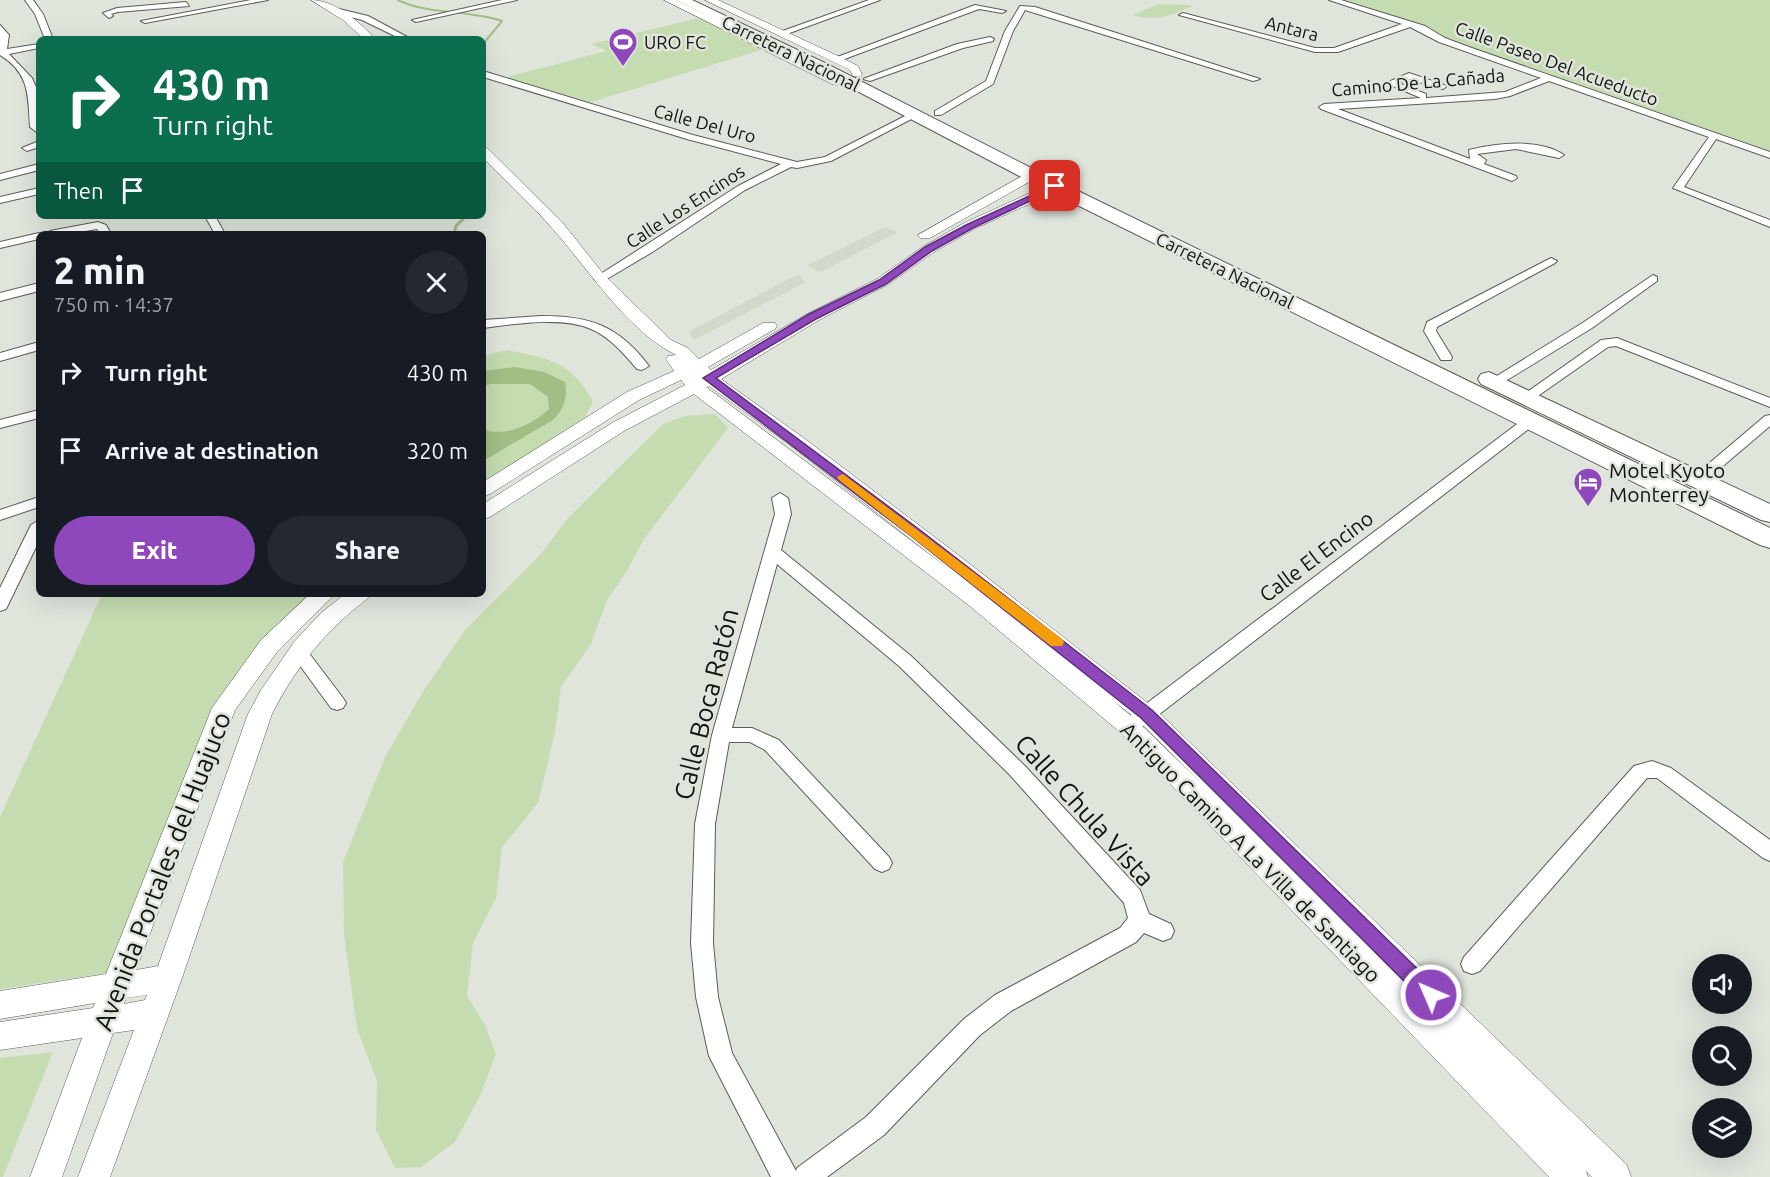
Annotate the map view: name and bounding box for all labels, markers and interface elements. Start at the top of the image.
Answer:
street label: Carretera Nacional [719,11,863,95]
street label: Antara [1263,12,1321,44]
street label: Calle Paseo Del Acueducto [1453,17,1661,109]
sports icon: URO FC [607,26,639,68]
place label: URO FC [644,32,706,52]
icon: right [54,60,132,138]
text: 430 m [153,61,270,108]
street label: Camino De La Cañada [1330,64,1506,100]
street label: Calle Del Uro [652,100,758,146]
text: Turn right [153,110,273,140]
street label: Calle Los Encinos [622,160,748,252]
pin [1029,160,1080,211]
icon: arrive [1038,169,1071,202]
icon: arrive [116,174,149,207]
text: Then [54,178,104,203]
street label: Carretera Nacional [1153,228,1297,312]
text: 2 min [54,250,146,291]
button: close [405,251,468,314]
text: 750 m · 14:37 [54,293,174,316]
icon: right [54,356,87,389]
text: Turn right [105,360,207,385]
text: 430 m [407,360,468,385]
icon: arrive [54,434,87,467]
text: Arrive at destination [105,438,319,463]
text: 320 m [407,438,468,463]
place label: Motel Kyoto Monterrey [1609,458,1725,506]
hotel icon: Motel Kyoto Monterrey [1572,466,1604,508]
street label: Calle El Encino [1254,505,1378,607]
button: Exit [54,516,255,585]
button: Share [267,516,468,585]
street label: Calle Boca Ratón [668,605,744,803]
street label: Avenida Portales del Huajuco [88,708,236,1034]
street label: Antiguo Camino A La Villa de Santiago [1116,717,1386,987]
street label: Calle Chula Vista [1009,728,1161,892]
map controls [1692,954,1752,1158]
button: sound [1692,954,1752,1014]
position arrow [1399,963,1463,1027]
button: search [1692,1026,1752,1086]
button: layers [1692,1098,1752,1158]

